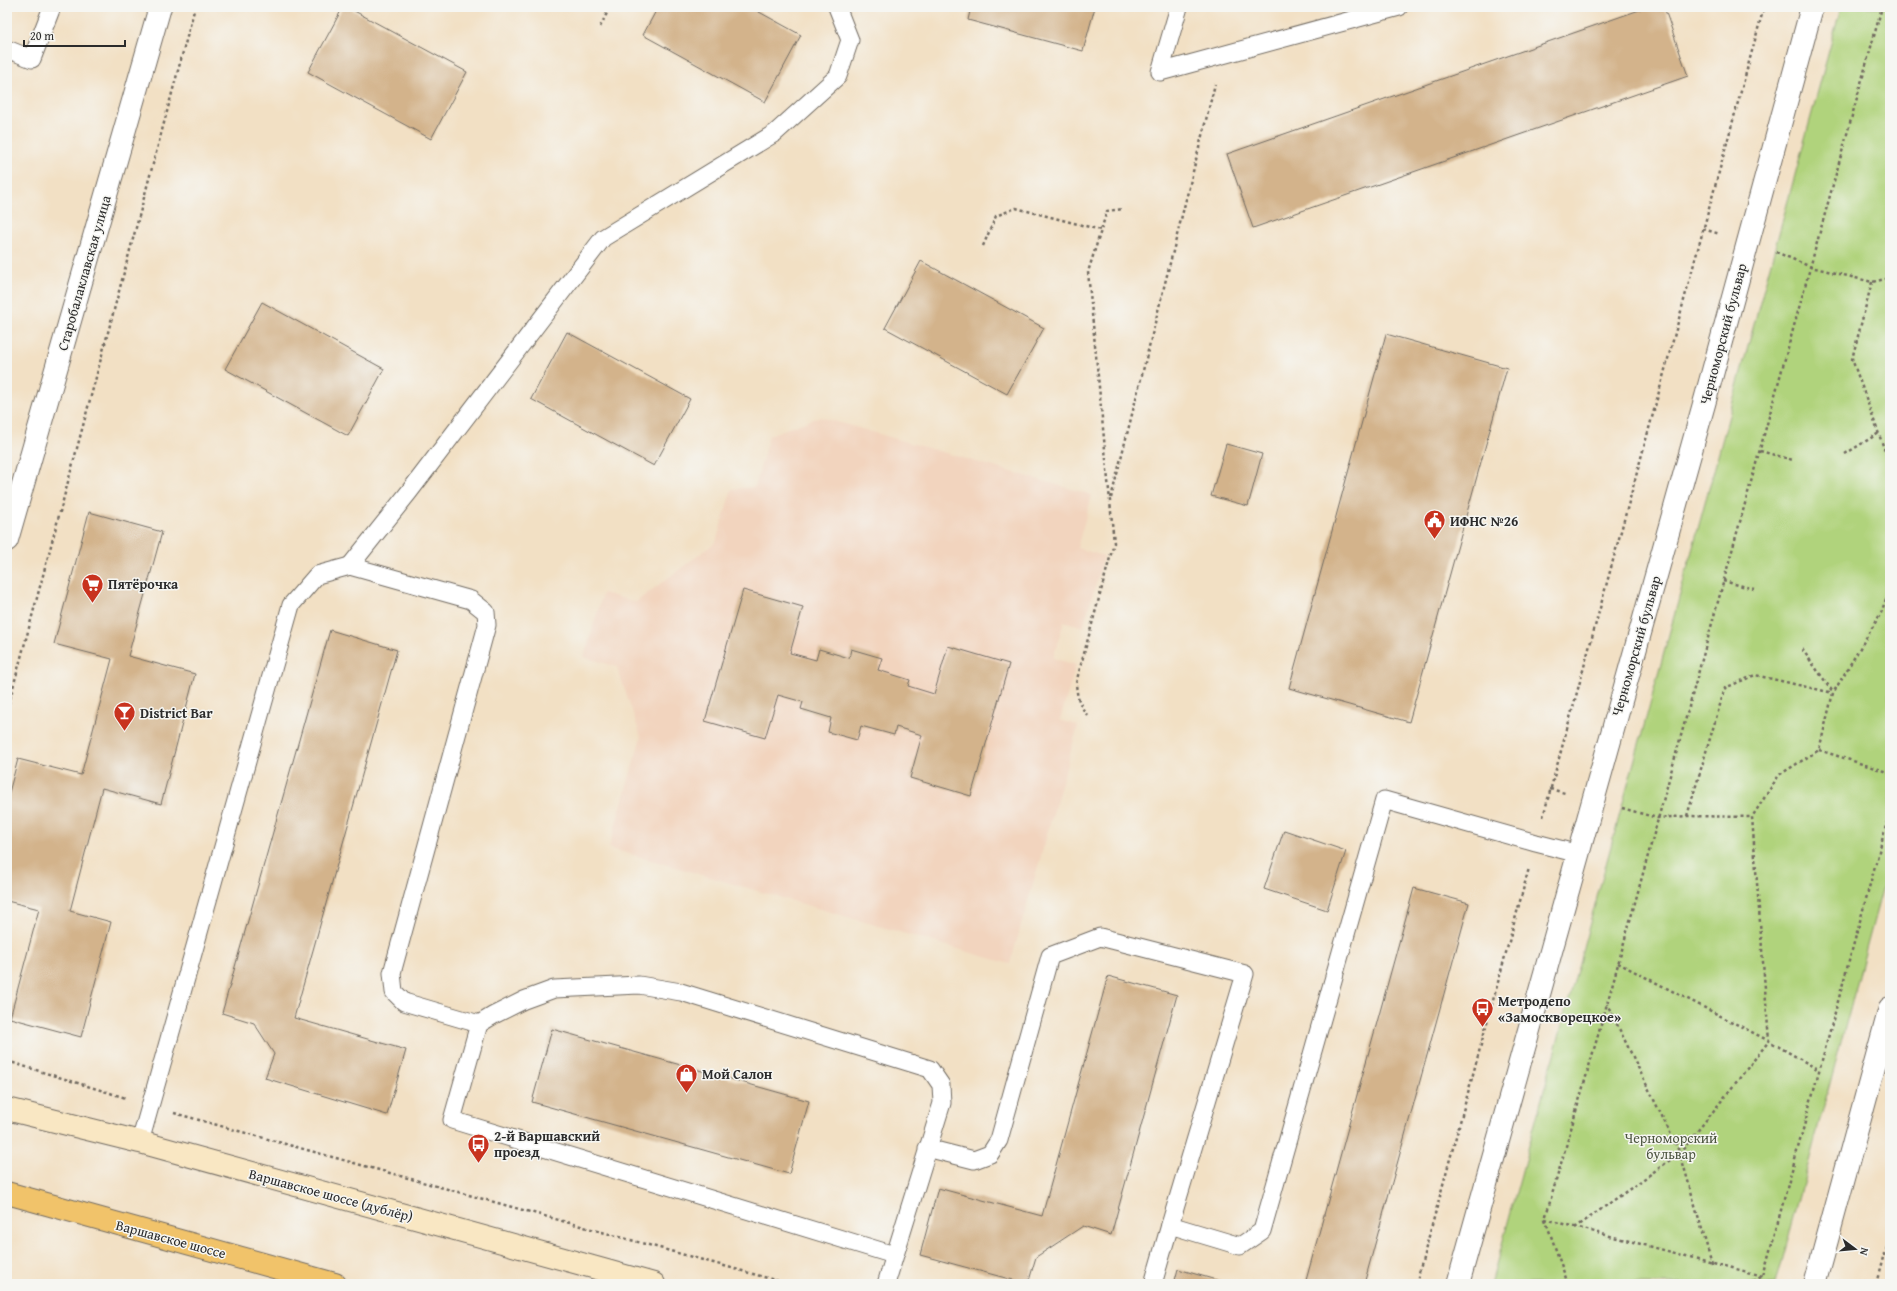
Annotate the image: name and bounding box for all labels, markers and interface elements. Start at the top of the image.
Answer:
scale bar [24,22,125,48]
text: 20 m [30,27,54,44]
street label: Старобалаклавская улица [52,193,116,353]
street label: Черноморский бульвар [1695,261,1752,407]
public building icon: ИФНС №26 [1422,508,1448,541]
place label: ИФНС №26 [1450,511,1518,531]
supermarket icon: Пятёрочка [79,571,105,604]
street label: Черноморский бульвар [1606,573,1666,719]
place label: Пятёрочка [108,574,179,594]
bar icon: District Bar [112,700,138,733]
place label: District Bar [140,703,213,723]
place label: Метродепо «Замоскворецкое» [1498,991,1621,1027]
bus stop icon: Метродепо «Замоскворецкое» [1469,996,1495,1029]
shop icon: Мой Салон [674,1061,700,1094]
place label: Мой Салон [702,1064,773,1084]
place label: 2-й Варшавский проезд [494,1126,600,1162]
park label: Черноморский бульвар [1625,1128,1717,1164]
bus stop icon: 2-й Варшавский проезд [465,1131,491,1164]
street label: Варшавское шоссе (дублёр) [247,1163,415,1227]
street label: Варшавское шоссе [114,1215,229,1263]
north arrow [1835,1229,1875,1269]
text: N [1856,1246,1873,1258]

